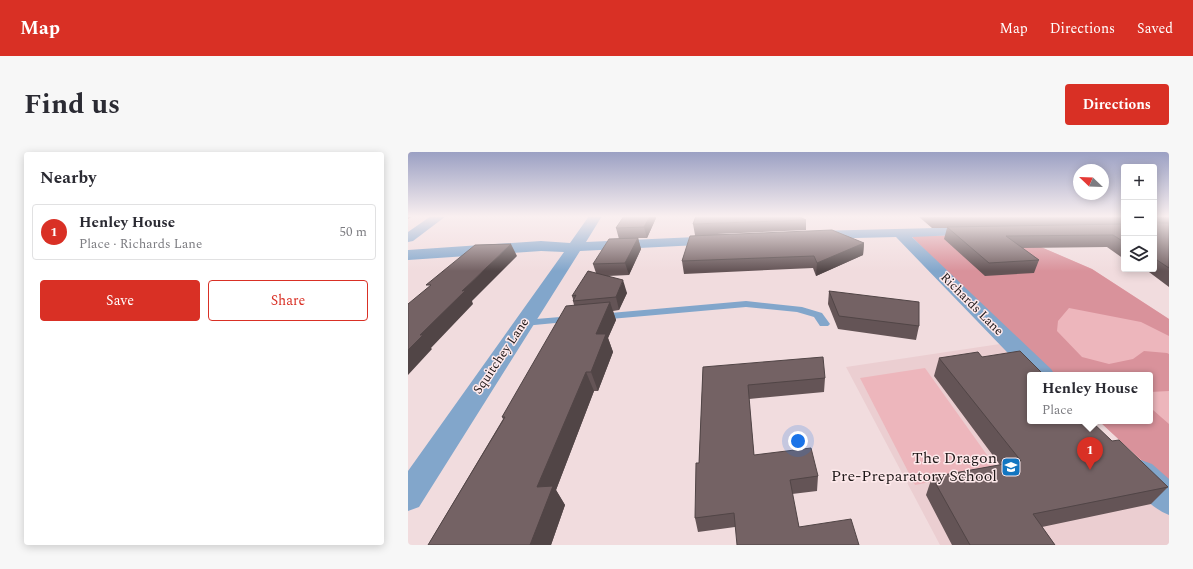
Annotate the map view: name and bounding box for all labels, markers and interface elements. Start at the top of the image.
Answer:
text: Map [20,14,60,43]
text: Map [1000,18,1028,39]
text: Directions [1050,18,1115,39]
text: Saved [1137,18,1173,39]
text: Find us [24,83,120,126]
button: Directions [1065,84,1169,125]
north arrow [1073,164,1109,200]
map controls [1121,164,1157,272]
button: + [1121,164,1157,200]
text: Nearby [40,165,96,191]
button: − [1121,200,1157,236]
text: Henley House [79,211,175,234]
text: 1 [50,222,58,242]
text: 50 m [340,222,367,242]
text: Place · Richards Lane [79,234,202,254]
button: layers [1121,236,1157,272]
street label: Richards Lane [936,268,1008,340]
button: Save [40,280,200,321]
button: Share [208,280,368,321]
street label: Squitchey Lane [468,314,534,398]
popup [1027,372,1153,424]
text: Henley House [1042,377,1138,400]
text: Place [1042,400,1073,420]
your location [788,431,808,451]
pin: 1 [1077,437,1103,470]
place label: The Dragon Pre-Preparatory School [831,446,997,488]
school or university icon: The Dragon Pre-Preparatory School [1000,456,1022,478]

